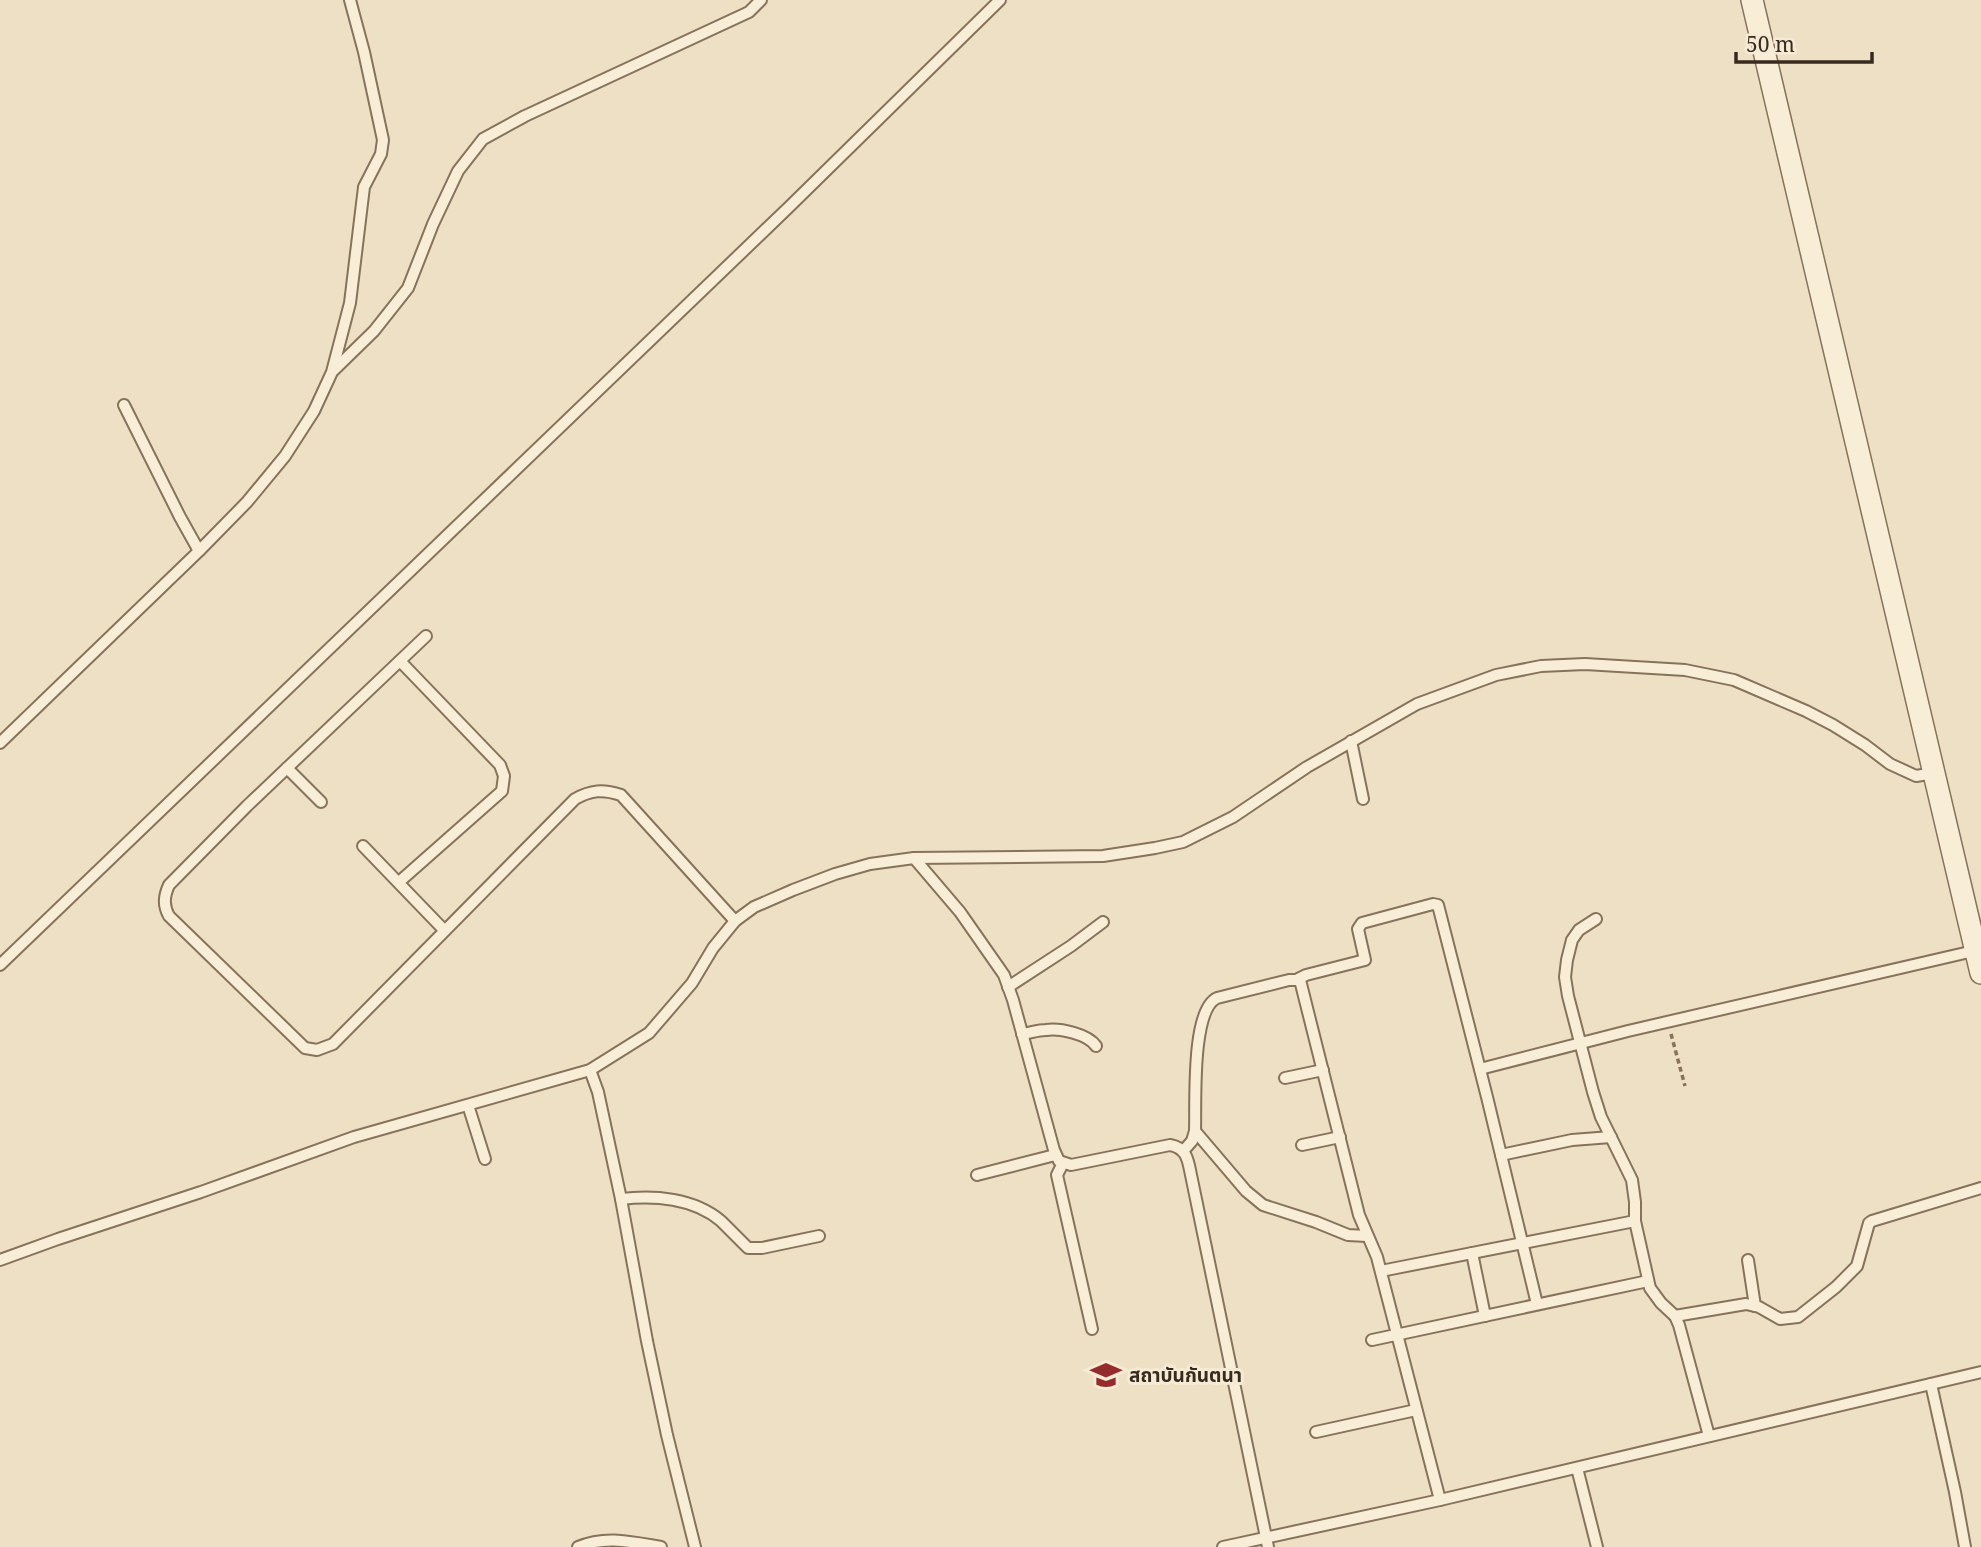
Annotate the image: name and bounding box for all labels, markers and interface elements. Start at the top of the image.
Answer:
scale bar [1736,21,1872,65]
text: 50 m [1746,30,1795,58]
school or university icon: สถาบันกันตนา [1089,1358,1123,1392]
place label: สถาบันกันตนา [1129,1362,1242,1388]

